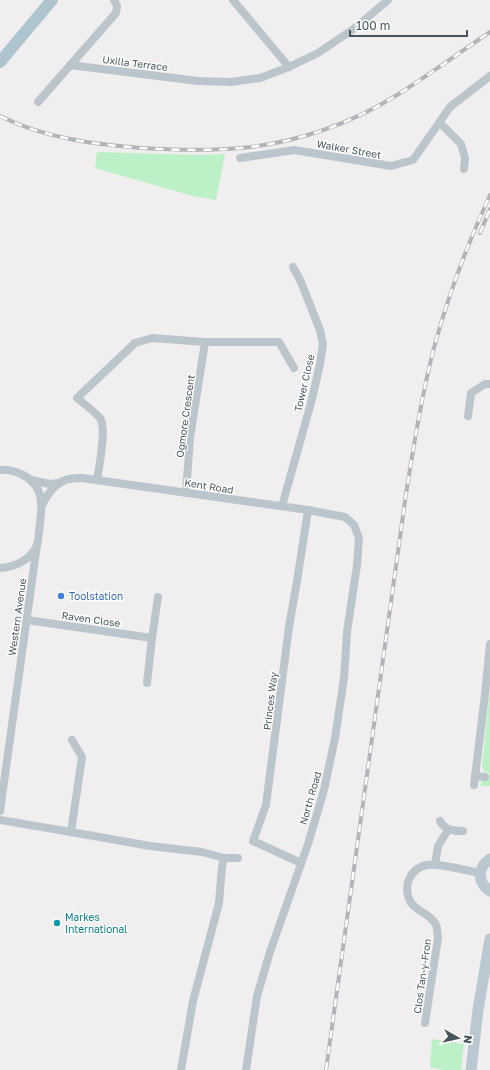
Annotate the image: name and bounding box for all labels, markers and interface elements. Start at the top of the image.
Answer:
scale bar [350,12,467,38]
text: 100 m [356,18,390,33]
street label: Uxilla Terrace [102,53,169,73]
street label: Walker Street [316,137,382,161]
street label: Tower Close [292,353,316,413]
street label: Ogmore Crescent [173,374,197,458]
street label: Kent Road [184,476,234,496]
street label: Western Avenue [6,577,28,656]
place label: Toolstation [69,590,123,602]
marker: Toolstation [56,591,66,601]
street label: Raven Close [61,609,121,629]
street label: Princes Way [260,671,280,731]
street label: North Road [297,770,323,826]
place label: Markes International [65,911,127,935]
marker: Markes International [52,918,62,928]
street label: Clos Tan-y-Fron [411,938,433,1014]
north arrow [438,1018,478,1058]
text: N [461,1034,475,1045]

